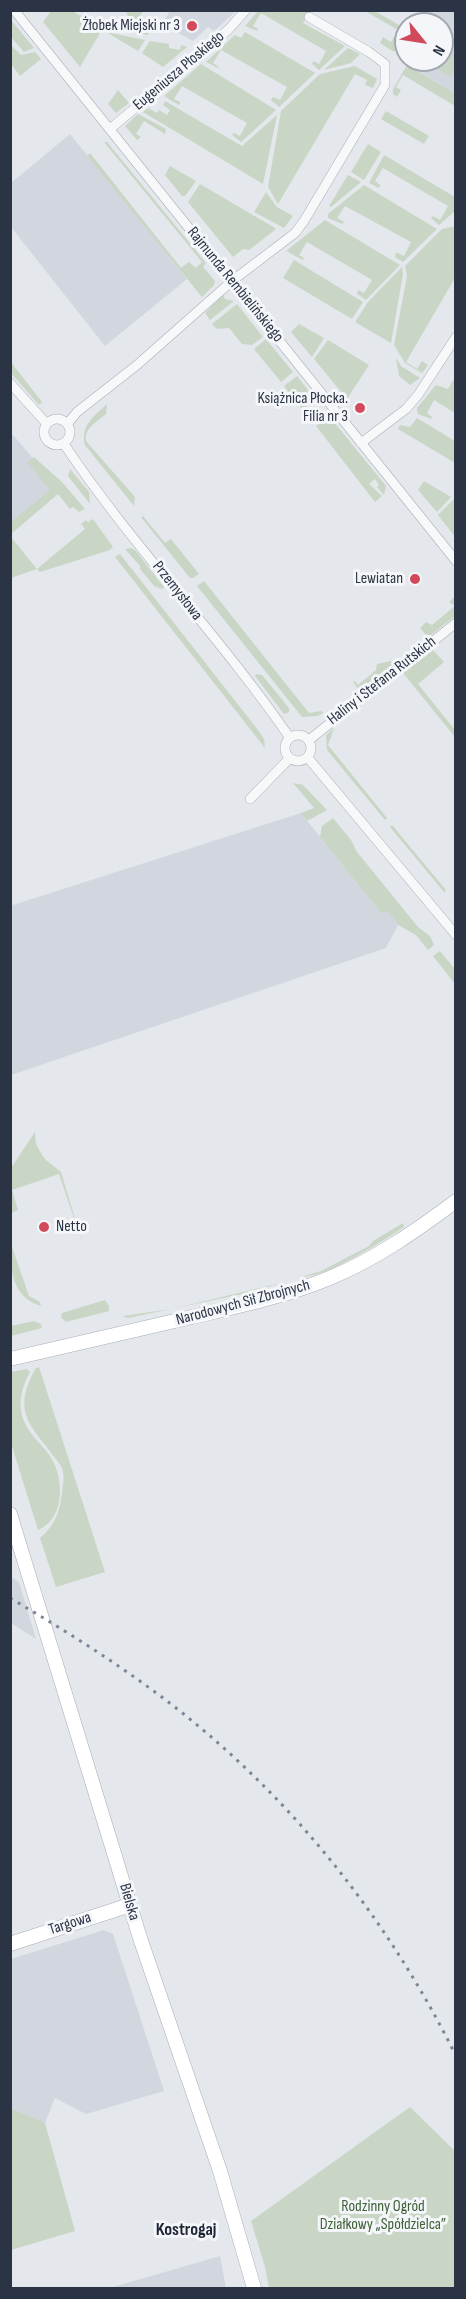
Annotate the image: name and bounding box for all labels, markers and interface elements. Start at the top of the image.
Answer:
north arrow [394,12,454,72]
place label: Żłobek Miejski nr 3 [82,16,180,36]
marker: Żłobek Miejski nr 3 [185,19,199,33]
street label: Eugeniusza Płoskiego [129,27,229,115]
text: N [428,42,449,59]
street label: Rajmunda Rembielińskiego [183,224,287,346]
place label: Książnica Płocka. Filia nr 3 [257,389,348,427]
marker: Książnica Płocka. Filia nr 3 [353,401,367,415]
street label: Przemysłowa [148,558,206,624]
place label: Lewiatan [355,569,403,589]
marker: Lewiatan [408,572,422,586]
street label: Haliny i Stefana Rutskich [324,633,440,729]
place label: Netto [56,1217,87,1237]
marker: Netto [37,1220,51,1234]
street label: Narodowych Sił Zbrojnych [174,1276,312,1330]
street label: Bielska [115,1881,143,1923]
street label: Targowa [46,1908,94,1940]
park label: Rodzinny Ogród Działkowy „Spółdzielca” [320,2197,446,2235]
district label: Kostrogaj [156,2219,216,2241]

